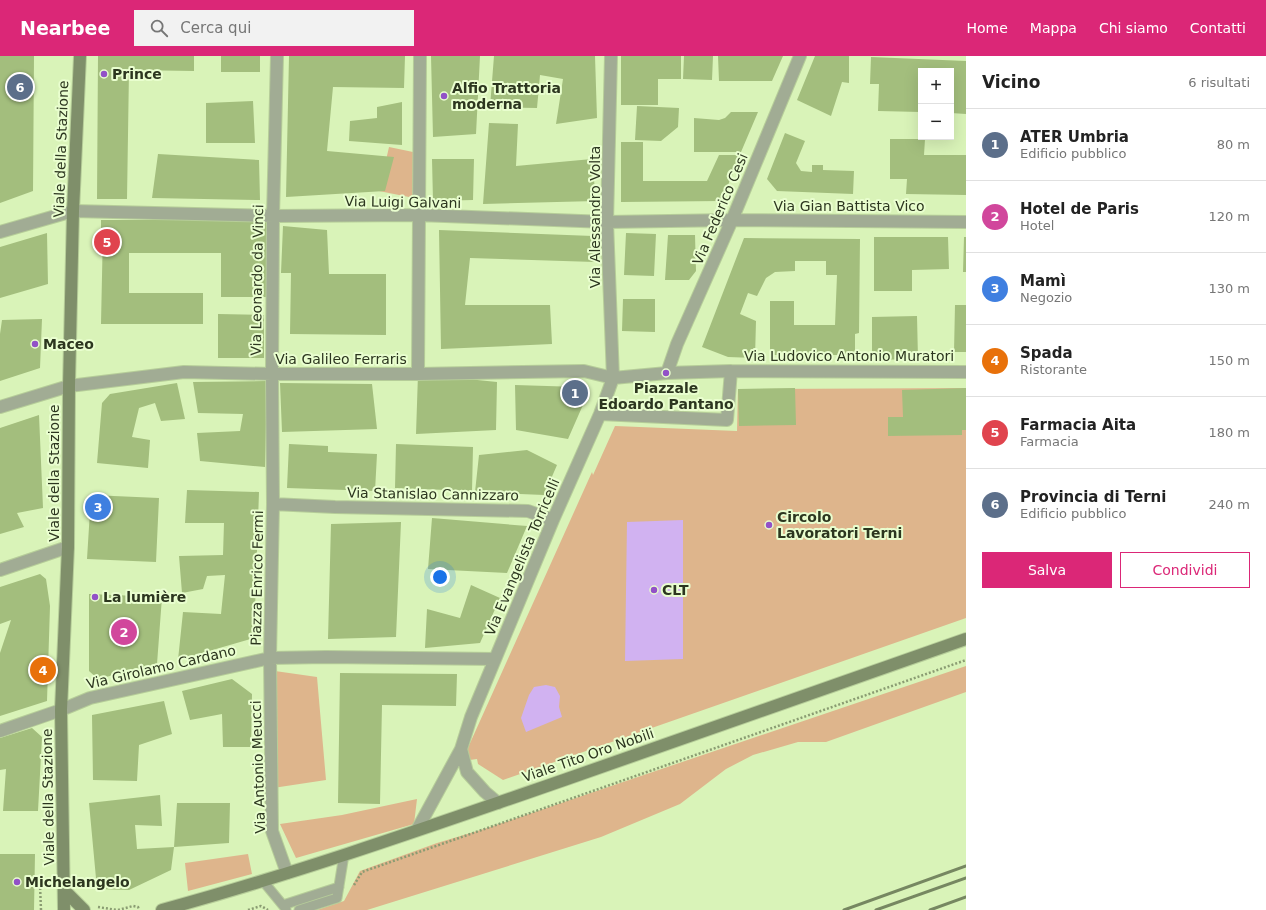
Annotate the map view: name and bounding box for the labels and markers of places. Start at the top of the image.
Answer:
place label: Prince [112,66,162,82]
marker: Prince [99,69,109,79]
pin: 6 [7,72,33,102]
place label: Alfio Trattoria moderna [452,80,561,112]
marker: Alfio Trattoria moderna [439,91,449,101]
pin: 5 [94,227,120,257]
place label: Maceo [43,336,94,352]
marker: Maceo [30,339,40,349]
marker: Piazzale Edoardo Pantano [661,368,671,378]
pin: 1 [562,378,588,408]
place label: Piazzale Edoardo Pantano [598,380,734,412]
pin: 3 [85,492,111,522]
place label: Circolo Lavoratori Terni [777,509,902,541]
marker: Circolo Lavoratori Terni [764,520,774,530]
place label: CLT [662,582,689,598]
marker: CLT [649,585,659,595]
place label: La lumière [103,589,186,605]
marker: La lumière [90,592,100,602]
pin: 2 [111,617,137,647]
pin: 4 [30,655,56,685]
place label: Michelangelo [25,874,130,890]
marker: Michelangelo [12,877,22,887]

